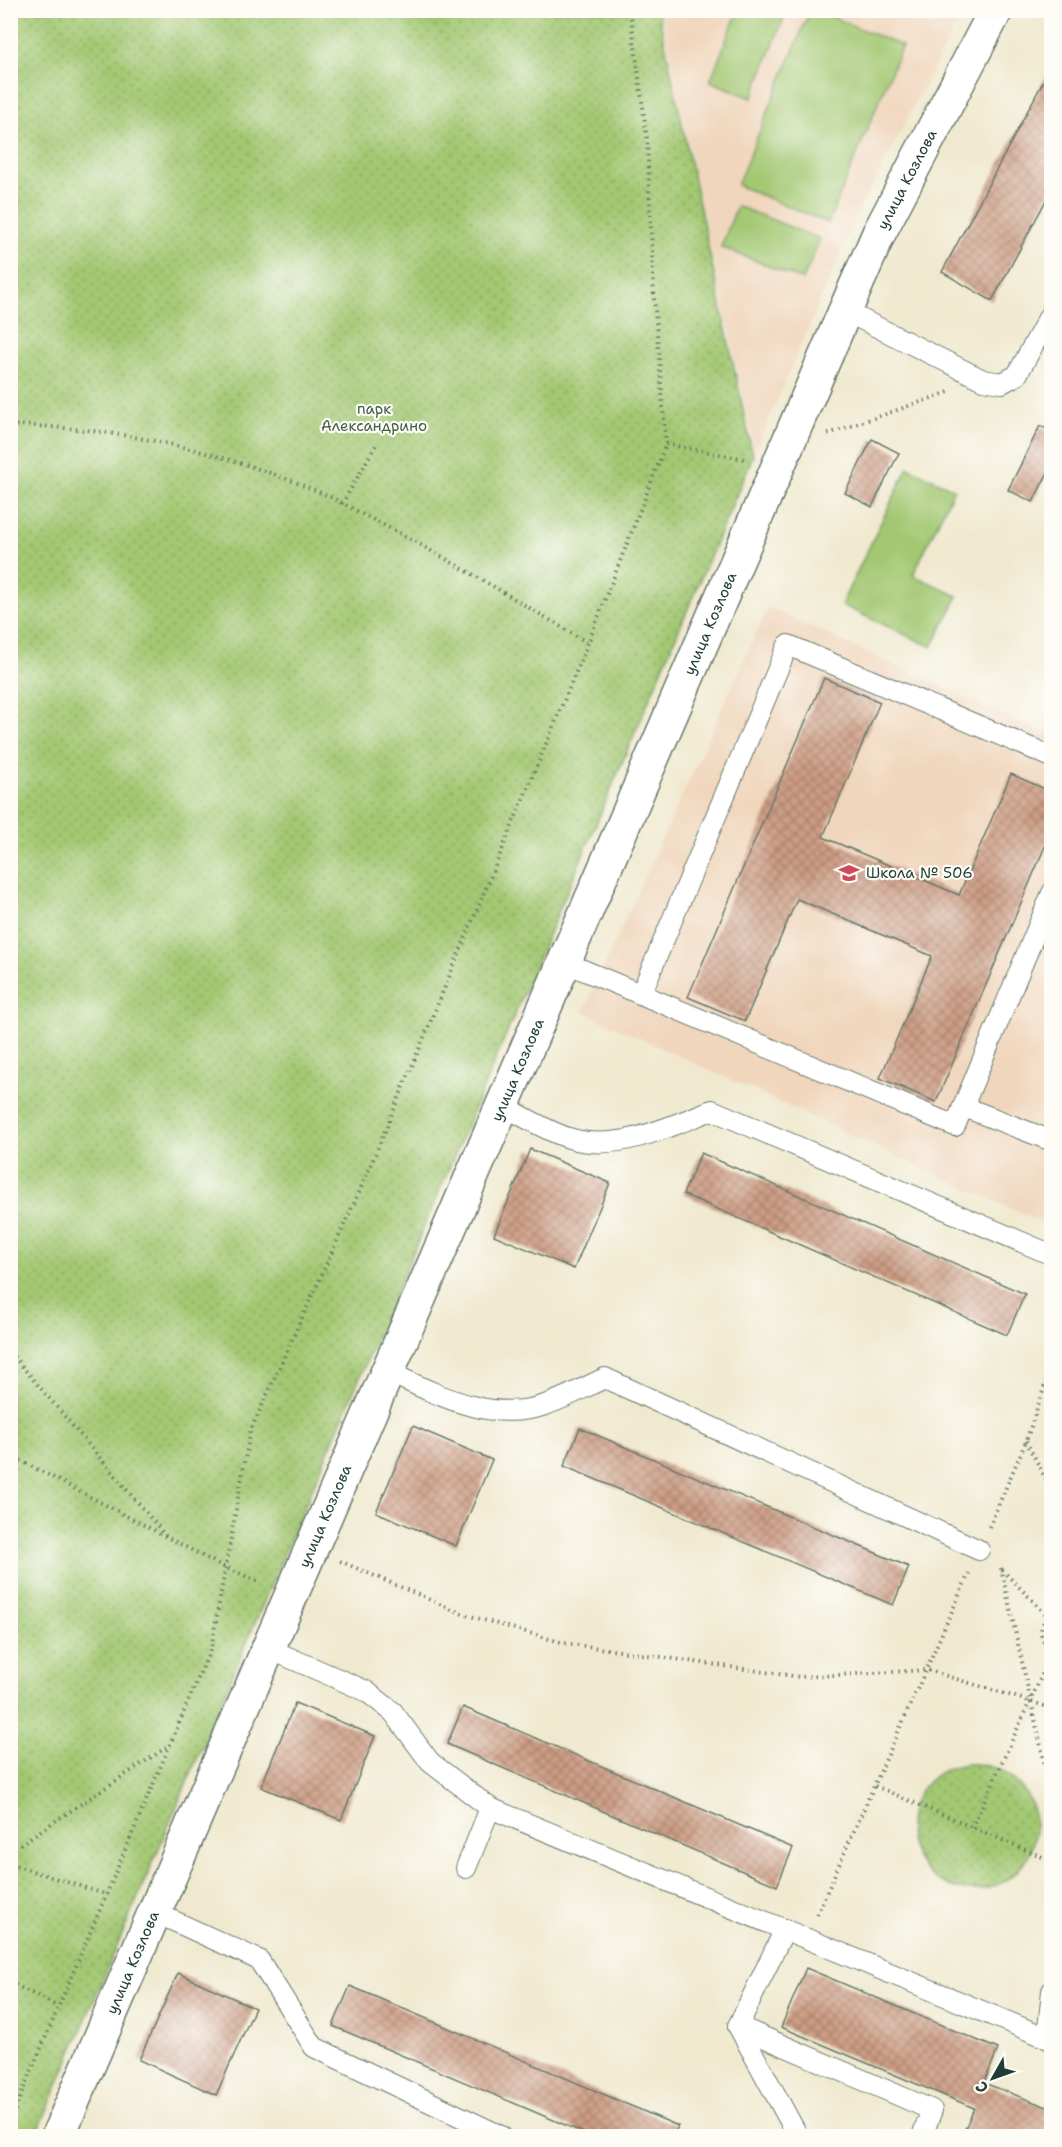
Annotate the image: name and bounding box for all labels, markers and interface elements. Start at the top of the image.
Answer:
street label: улица Козлова [873,125,942,233]
park label: парк Александрино [321,399,427,436]
street label: улица Козлова [679,568,741,678]
school or university icon: Школа № 506 [837,861,861,885]
place label: Школа № 506 [866,863,973,883]
street label: улица Козлова [487,1015,549,1125]
street label: улица Козлова [294,1461,357,1571]
street label: улица Козлова [102,1907,164,2017]
north arrow [963,2048,1023,2108]
text: С [971,2077,993,2098]

